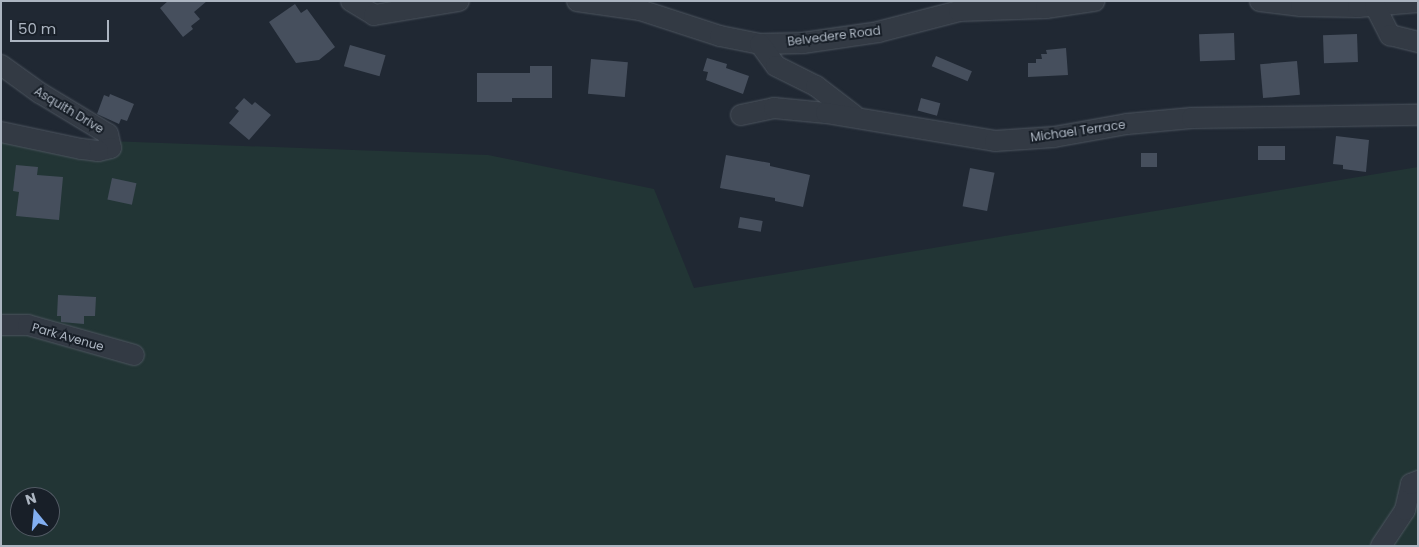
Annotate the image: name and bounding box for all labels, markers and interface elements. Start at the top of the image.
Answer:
scale bar [12,10,111,42]
text: 50 m [18,18,56,39]
street label: Belvedere Road [787,23,881,49]
street label: Asquith Drive [32,84,106,136]
street label: Michael Terrace [1030,117,1126,145]
street label: Park Avenue [30,320,106,354]
north arrow [10,487,60,537]
text: N [23,488,39,510]

